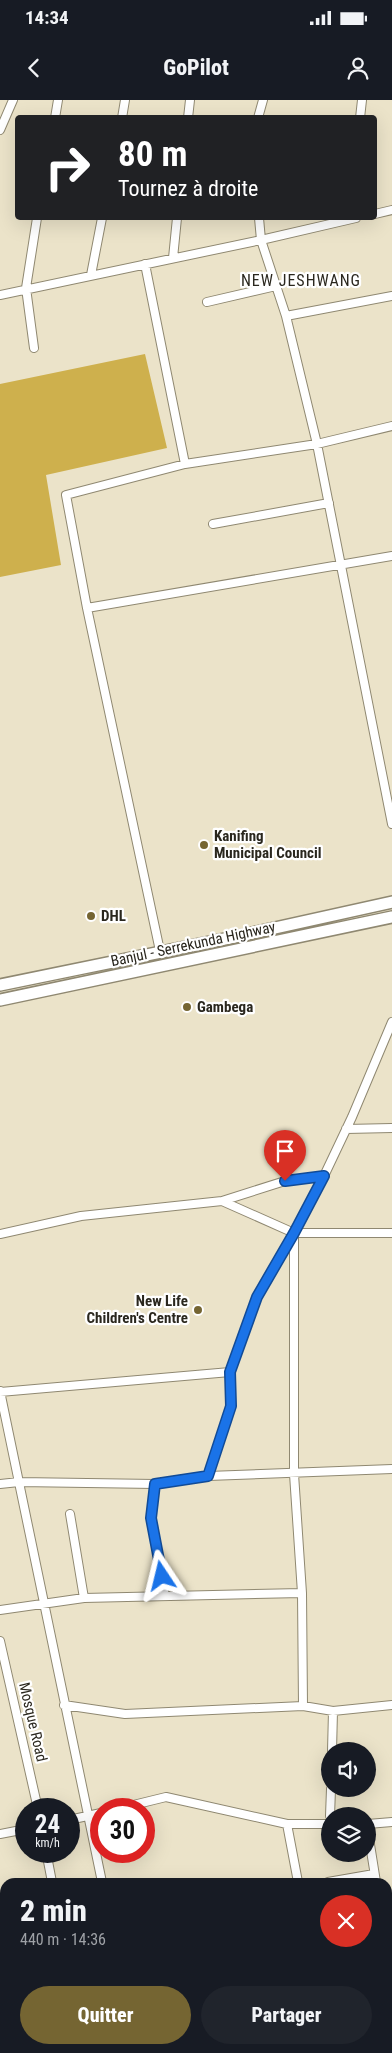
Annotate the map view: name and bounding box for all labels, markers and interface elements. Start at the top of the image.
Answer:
text: 14:34 [25,6,69,29]
icon: back [20,54,48,82]
icon: person [344,54,372,82]
text: GoPilot [163,55,229,80]
text: 80 m [118,134,187,175]
icon: right [35,135,100,200]
text: Tournez à droite [118,176,258,201]
district label: NEW JESHWANG [241,271,361,290]
place label: Kanifing Municipal Council [214,827,322,862]
marker: Kanifing Municipal Council [198,839,210,851]
place label: DHL [101,907,126,925]
marker: DHL [85,910,97,922]
street label: Banjul - Serrekunda Highway [109,918,277,970]
place label: Gambega [197,998,253,1016]
marker: Gambega [181,1001,193,1013]
pin [264,1130,306,1181]
icon: arrive [271,1137,299,1165]
place label: New Life Children's Centre [87,1292,188,1327]
marker: New Life Children's Centre [192,1304,204,1316]
position arrow [135,1549,187,1601]
street label: Mosque Road [15,1680,51,1764]
map controls [321,1742,376,1862]
button: sound [321,1742,376,1797]
speed limit sign: 30 [90,1798,155,1863]
button: layers [321,1807,376,1862]
text: 24 [35,1810,60,1839]
text: km/h [35,1836,60,1850]
text: 2 min [20,1893,87,1928]
button: close [320,1895,372,1947]
text: 440 m · 14:36 [20,1930,106,1949]
button: Quitter [20,1986,191,2044]
button: Partager [201,1986,372,2044]

